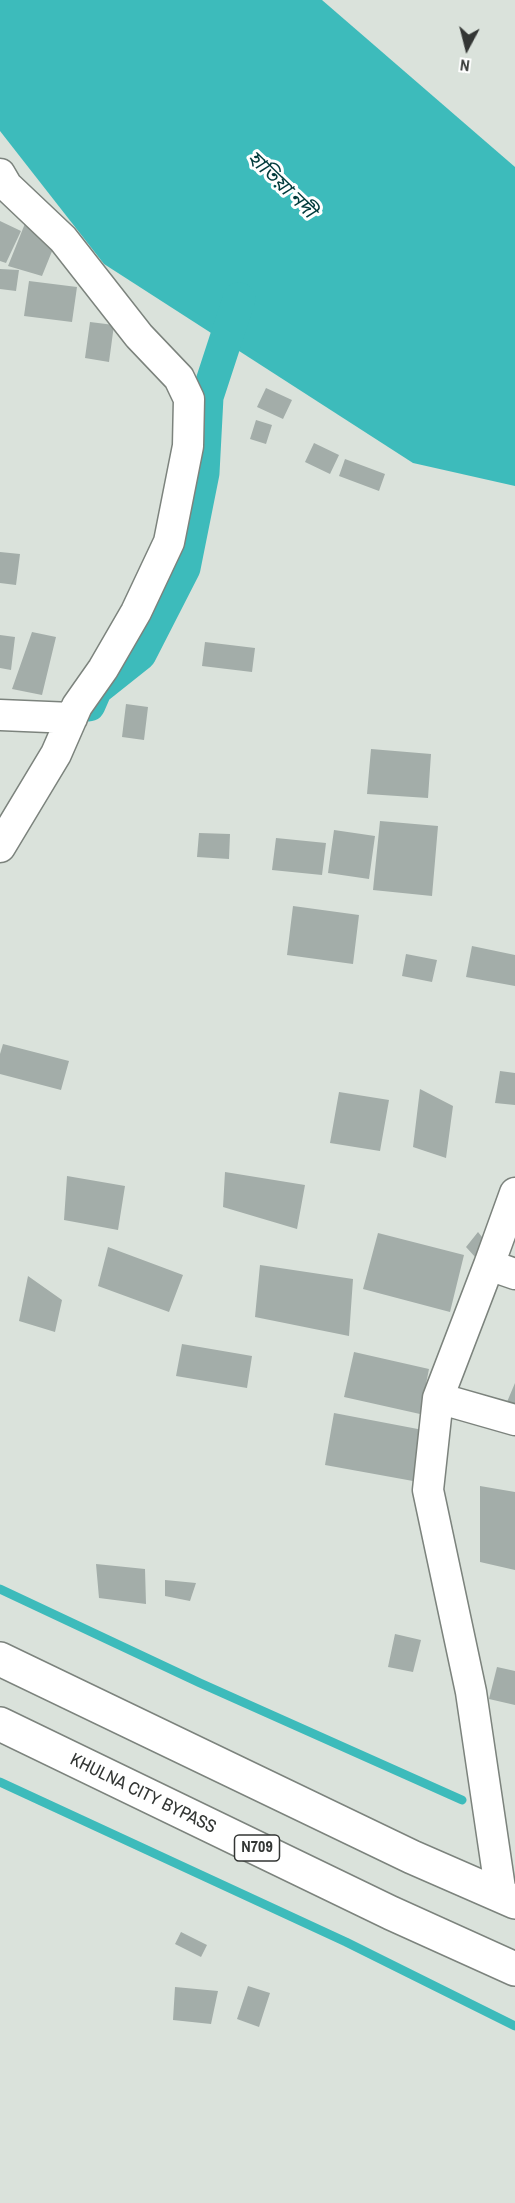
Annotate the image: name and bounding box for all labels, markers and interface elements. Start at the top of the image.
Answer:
north arrow [437,18,497,78]
text: N [459,54,471,77]
water label: হাতিয়া নদী [242,146,320,224]
street label: KHULNA CITY BYPASS [66,1749,220,1839]
road number: N709 [234,1835,280,1861]

